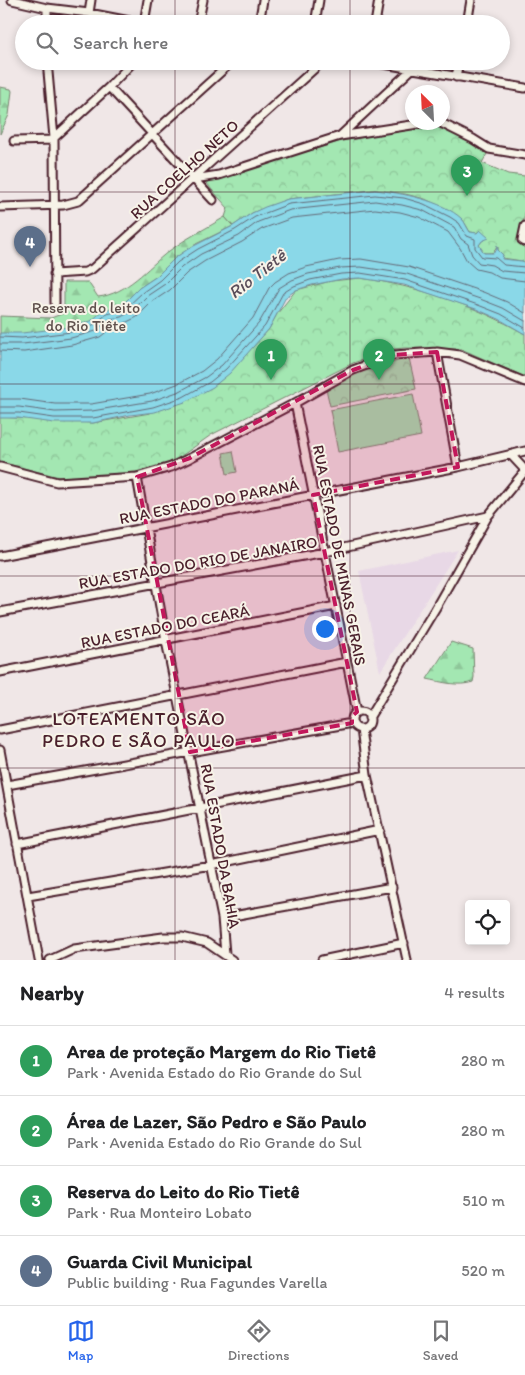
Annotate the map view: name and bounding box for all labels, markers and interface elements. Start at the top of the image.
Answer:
search box [15,15,510,70]
icon: search [33,29,61,57]
text: Search here [73,31,168,54]
north arrow [405,85,450,130]
street label: RUA COELHO NETO [126,116,242,223]
pin: 3 [451,155,483,196]
pin: 4 [14,226,46,267]
water label: Rio Tietê [224,244,291,303]
park label: Reserva do leito do Rio Tiête [32,298,140,335]
pin: 1 [255,339,287,380]
pin: 2 [363,339,395,380]
street label: RUA ESTADO DE MINAS GERAIS [309,443,370,667]
street label: RUA ESTADO DO PARANÁ [118,475,301,528]
street label: RUA ESTADO DO RIO DE JANAIRO [77,532,319,593]
street label: RUA ESTADO DO CEARÁ [79,601,251,652]
your location [312,616,338,642]
district label: LOTEAMENTO SÃO PEDRO E SÃO PAULO [42,707,236,752]
street label: RUA ESTADO DA BAHIA [197,762,244,930]
map controls [465,900,510,945]
button: locate [465,900,510,945]
text: Nearby [20,980,84,1005]
text: 4 results [444,983,505,1002]
text: Area de proteção Margem do Rio Tietê [67,1040,376,1063]
text: 1 [32,1051,40,1070]
text: 280 m [461,1051,505,1070]
text: Park · Avenida Estado do Rio Grande do Sul [67,1063,362,1082]
text: Área de Lazer, São Pedro e São Paulo [67,1110,367,1133]
text: 2 [32,1121,40,1140]
text: 280 m [461,1121,505,1140]
text: Park · Avenida Estado do Rio Grande do Sul [67,1133,362,1152]
text: Reserva do Leito do Rio Tietê [67,1180,300,1203]
text: 3 [32,1191,40,1210]
text: 510 m [462,1191,505,1210]
text: Park · Rua Monteiro Lobato [67,1203,252,1222]
text: Guarda Civil Municipal [67,1250,252,1273]
text: 4 [31,1261,41,1280]
text: 520 m [461,1261,505,1280]
text: Public building · Rua Fagundes Varella [67,1273,327,1292]
tab: Map [67,1317,95,1364]
tab: Directions [228,1317,289,1364]
tab: Saved [423,1317,458,1364]

